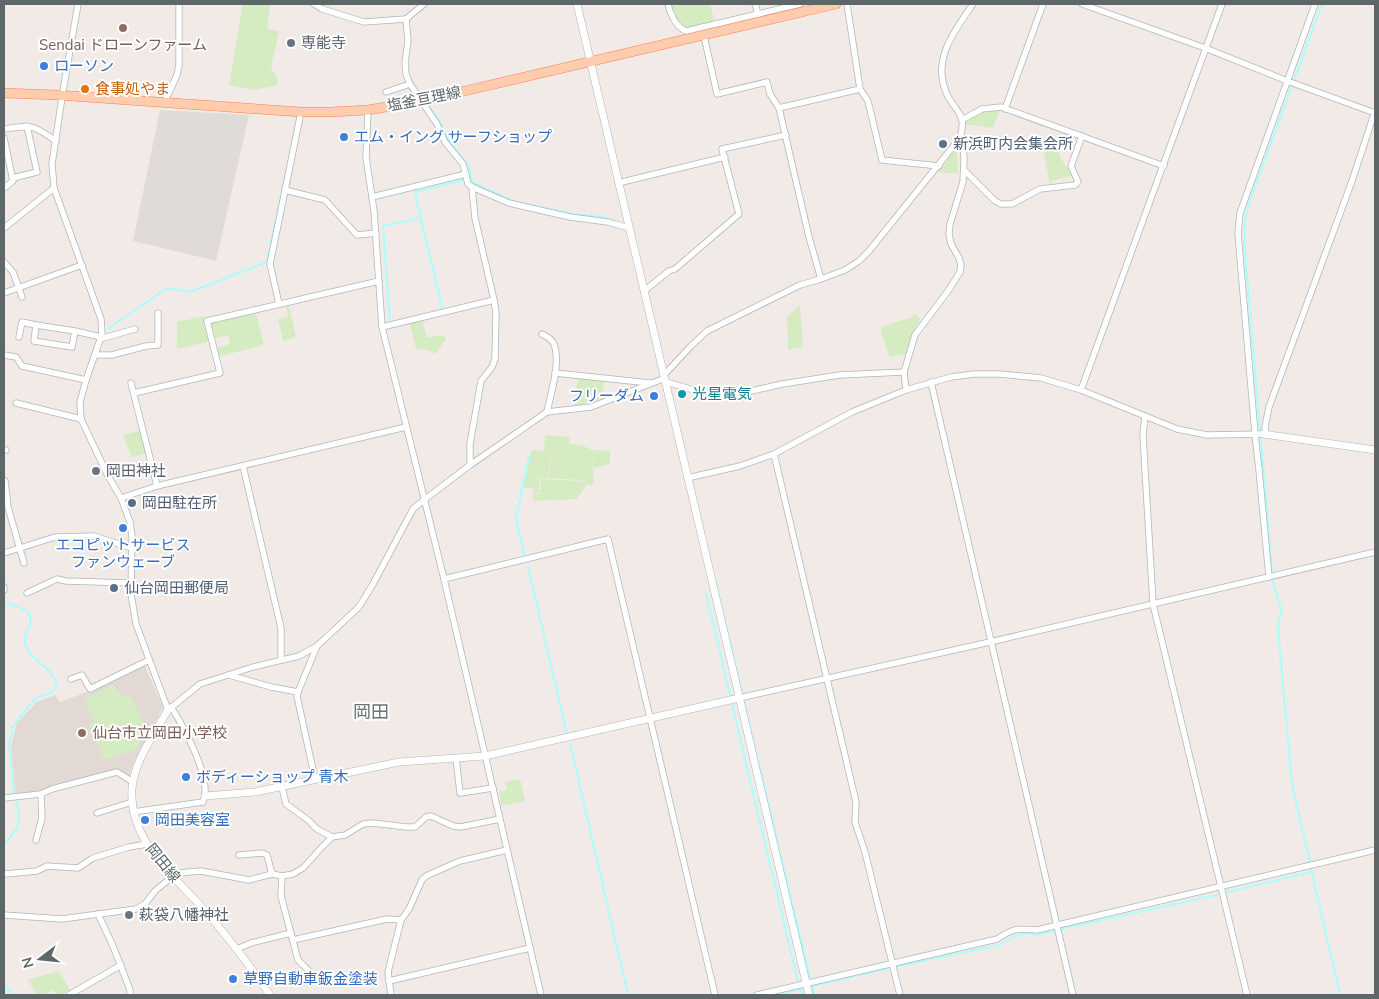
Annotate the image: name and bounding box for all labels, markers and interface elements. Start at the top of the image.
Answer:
marker: Sendai ドローンファーム [117,22,129,34]
place label: 専能寺 [301,33,346,53]
place label: Sendai ドローンファーム [39,35,207,55]
marker: 専能寺 [285,37,297,49]
place label: ローソン [54,56,114,76]
marker: ローソン [38,60,50,72]
place label: 食事処やま [95,79,170,99]
street label: 塩釜亘理線 [385,82,463,116]
marker: 食事処やま [79,83,91,95]
place label: エム・イング サーフショップ [354,127,552,147]
marker: エム・イング サーフショップ [338,131,350,143]
place label: 新浜町内会集会所 [953,134,1073,154]
marker: 新浜町内会集会所 [937,138,949,150]
place label: 光星電気 [692,384,752,404]
place label: フリーダム [569,386,644,406]
marker: 光星電気 [676,388,688,400]
marker: フリーダム [648,390,660,402]
place label: 岡田神社 [106,461,166,481]
marker: 岡田神社 [90,465,102,477]
place label: 岡田駐在所 [142,493,217,513]
marker: 岡田駐在所 [126,497,138,509]
marker: エコピットサービス ファンウェーブ [117,522,129,534]
place label: エコピットサービス ファンウェーブ [55,535,191,572]
place label: 仙台岡田郵便局 [124,578,229,598]
marker: 仙台岡田郵便局 [108,582,120,594]
district label: 岡田 [353,700,389,724]
place label: 仙台市立岡田小学校 [92,723,227,743]
marker: 仙台市立岡田小学校 [76,727,88,739]
place label: ボディーショップ 青木 [196,767,349,787]
marker: ボディーショップ 青木 [180,771,192,783]
place label: 岡田美容室 [155,810,230,830]
marker: 岡田美容室 [139,814,151,826]
street label: 岡田線 [141,839,185,887]
place label: 萩袋八幡神社 [139,905,229,925]
marker: 萩袋八幡神社 [123,909,135,921]
north arrow [15,934,65,984]
text: N [17,955,39,970]
place label: 草野自動車鈑金塗装 [243,969,378,989]
marker: 草野自動車鈑金塗装 [227,973,239,985]

